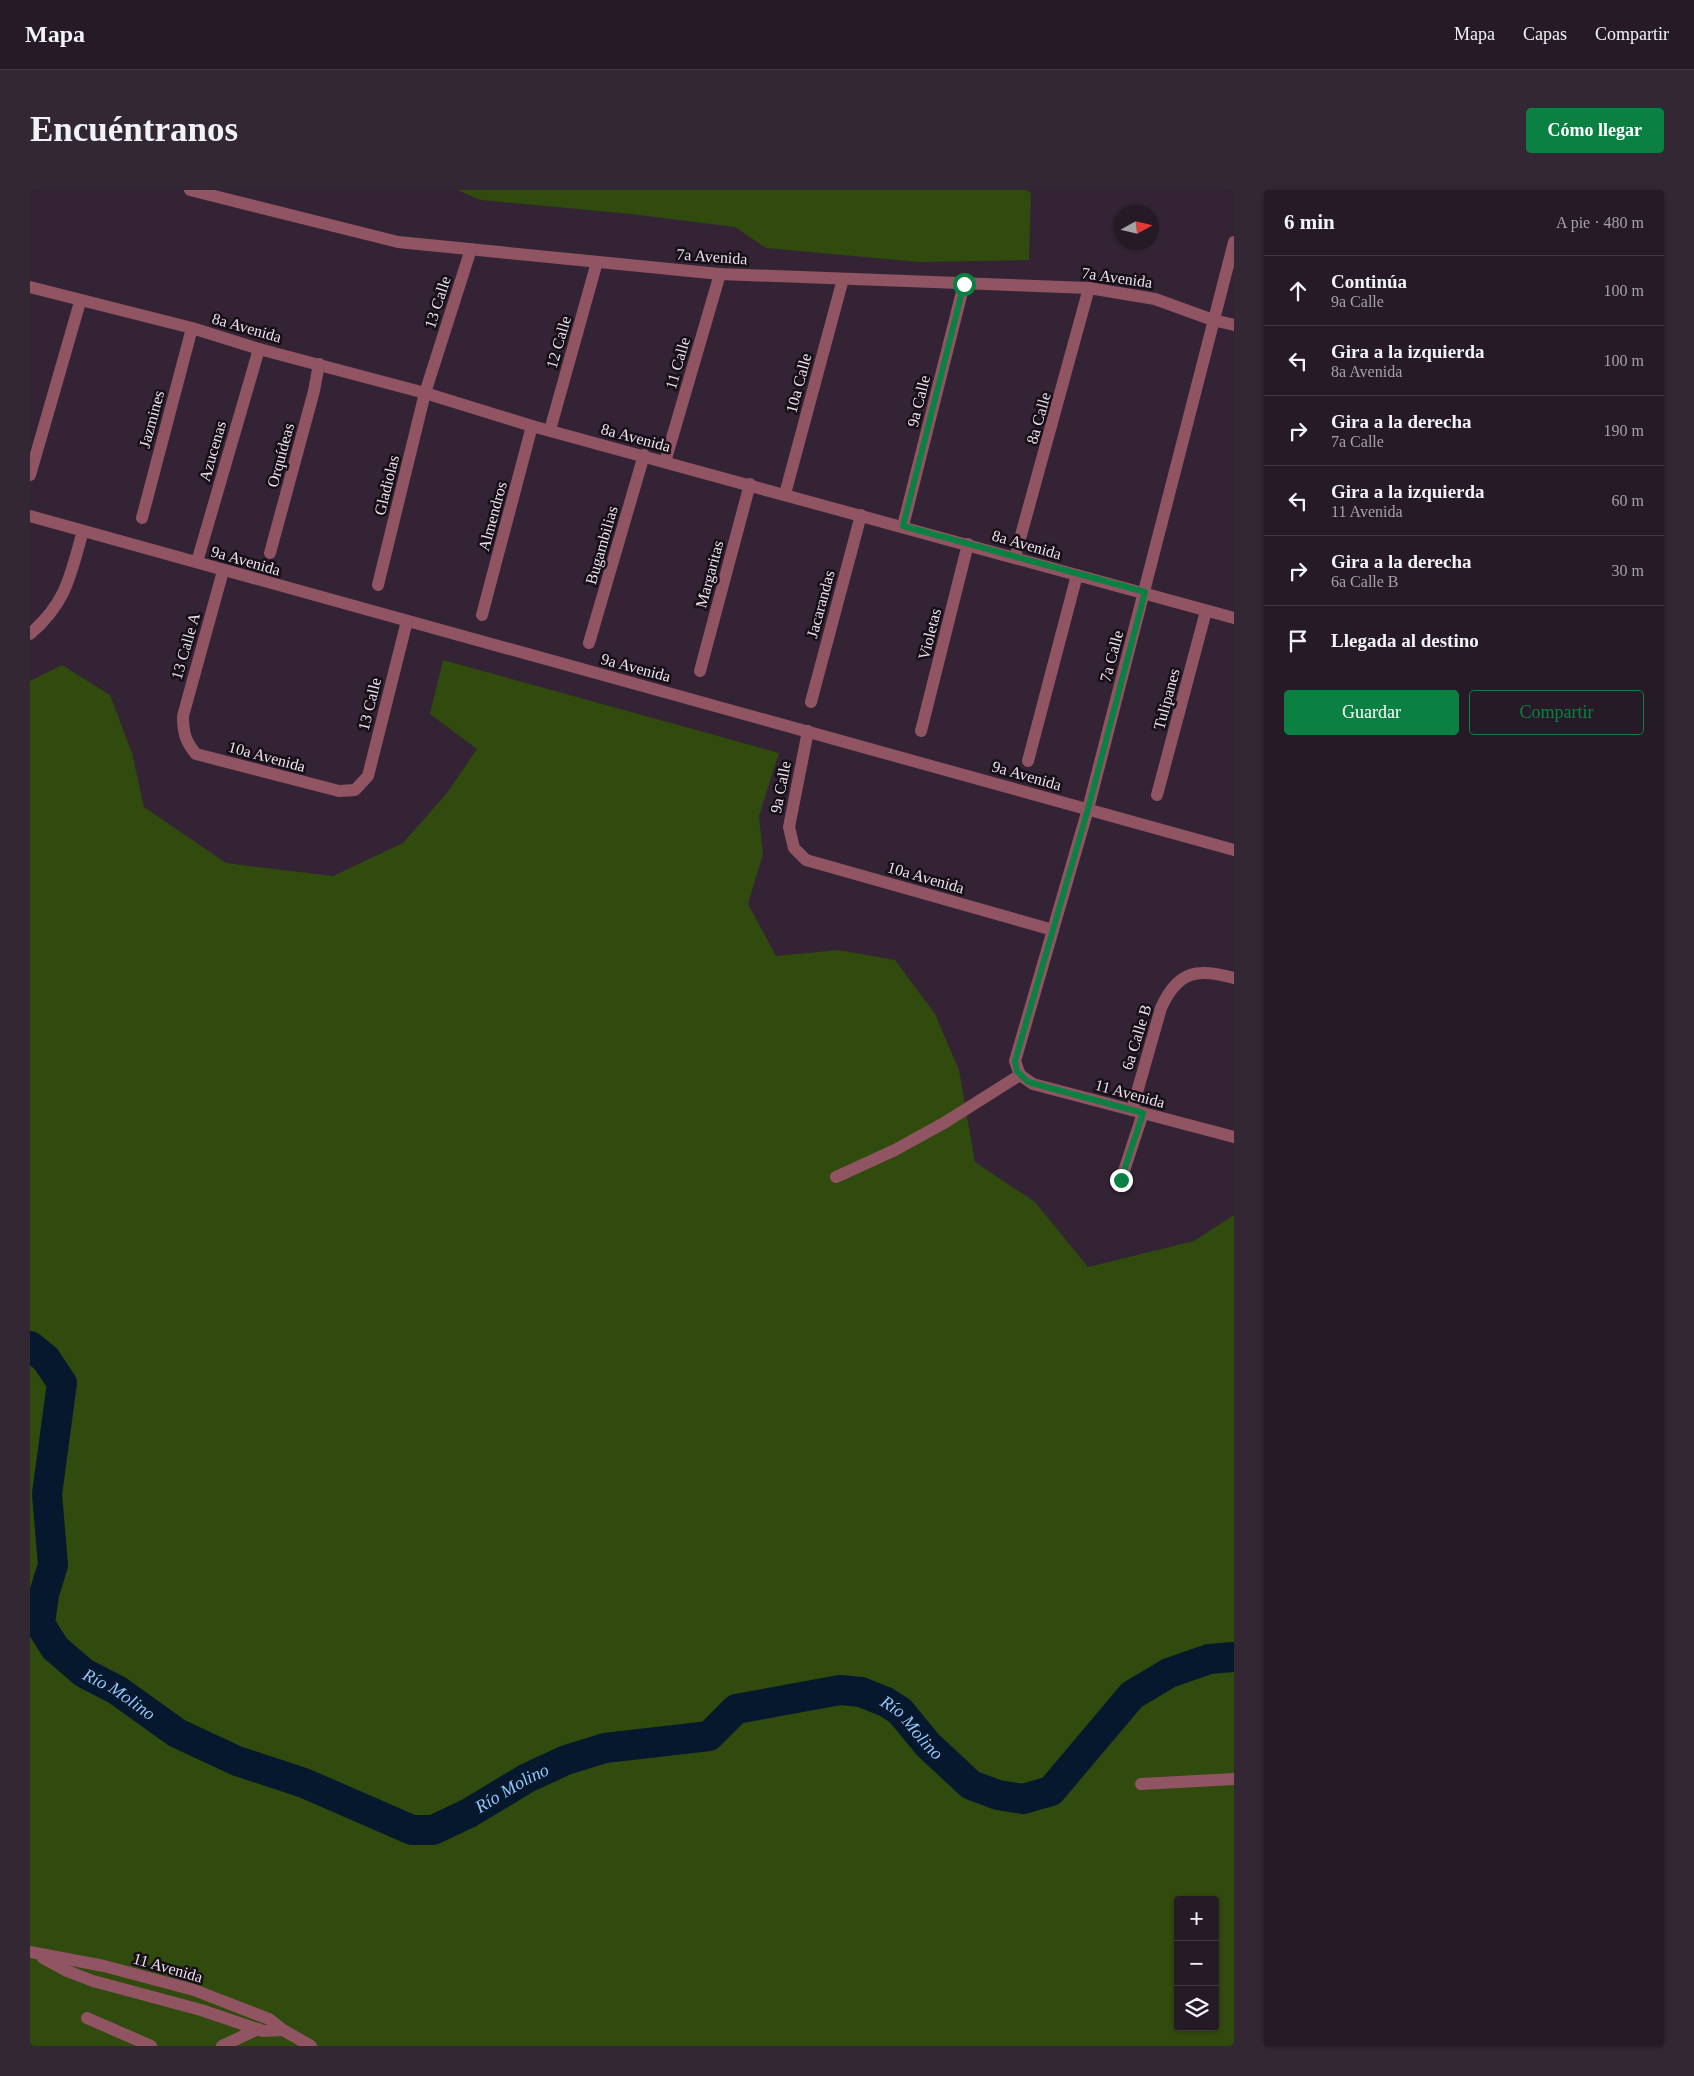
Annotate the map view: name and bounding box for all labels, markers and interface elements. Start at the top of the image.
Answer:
text: Mapa [25,21,85,47]
text: Mapa [1454,24,1495,44]
text: Capas [1523,24,1567,44]
text: Compartir [1595,24,1669,44]
button: Cómo llegar [1526,108,1664,153]
text: Encuéntranos [30,110,238,149]
north arrow [1114,205,1159,250]
text: 6 min [1284,210,1335,234]
text: A pie · 480 m [1556,214,1644,231]
street label: 7a Avenida [676,246,748,267]
street label: 7a Avenida [1080,264,1153,291]
text: Continúa [1331,271,1407,292]
route start [953,273,976,296]
street label: 13 Calle [421,274,454,330]
icon: ahead [1284,277,1312,305]
text: 100 m [1604,282,1644,299]
text: 9a Calle [1331,293,1384,310]
street label: 8a Avenida [210,309,283,345]
street label: 12 Calle [543,314,574,370]
street label: 11 Calle [662,335,693,391]
text: Gira a la izquierda [1331,341,1485,362]
icon: left [1284,347,1312,375]
street label: 10a Calle [782,352,815,415]
text: 100 m [1604,352,1644,369]
text: 8a Avenida [1331,363,1402,380]
street label: 9a Calle [904,373,933,429]
street label: Jazmines [136,389,167,450]
street label: 8a Calle [1023,390,1054,446]
text: Gira a la derecha [1331,411,1472,432]
icon: right [1284,417,1312,445]
street label: Azucenas [196,419,229,483]
street label: 8a Avenida [599,420,672,455]
street label: Orquídeas [264,421,298,489]
text: 190 m [1604,422,1644,439]
text: 7a Calle [1331,433,1384,450]
street label: Gladiolas [371,453,402,517]
street label: Almendros [475,480,510,553]
text: Gira a la izquierda [1331,481,1485,502]
icon: left [1284,487,1312,515]
text: 60 m [1612,492,1644,509]
text: 11 Avenida [1331,503,1403,520]
street label: Bugambilias [582,504,622,587]
street label: 8a Avenida [990,526,1063,562]
street label: Margaritas [692,539,728,610]
street label: 9a Avenida [209,542,282,578]
text: Gira a la derecha [1331,551,1472,572]
icon: right [1284,557,1312,585]
text: 30 m [1612,562,1644,579]
street label: Jacarandas [803,568,838,640]
text: 6a Calle B [1331,573,1399,590]
street label: Violetas [915,607,944,662]
street label: 13 Calle A [168,610,203,681]
icon: arrive [1284,627,1312,655]
street label: 7a Calle [1096,628,1127,684]
text: Llegada al destino [1331,630,1479,651]
street label: 9a Avenida [599,650,672,685]
street label: Tulipanes [1150,667,1184,732]
street label: 13 Calle [355,676,384,732]
button: Guardar [1284,690,1459,735]
button: Compartir [1469,690,1644,735]
street label: 10a Avenida [226,738,307,775]
street label: 9a Avenida [990,757,1063,793]
street label: 9a Calle [767,760,794,815]
street label: 10a Avenida [885,858,966,897]
street label: 6a Calle B [1118,1002,1154,1072]
street label: 11 Avenida [1093,1076,1167,1111]
route end [1110,1169,1133,1192]
water label: Río Molino [79,1664,159,1724]
water label: Río Molino [876,1691,947,1764]
water label: Río Molino [471,1759,552,1817]
map controls [1174,1896,1219,2031]
button: + [1174,1896,1219,1941]
button: − [1174,1941,1219,1986]
street label: 11 Avenida [131,1949,205,1986]
button: layers [1174,1986,1219,2031]

